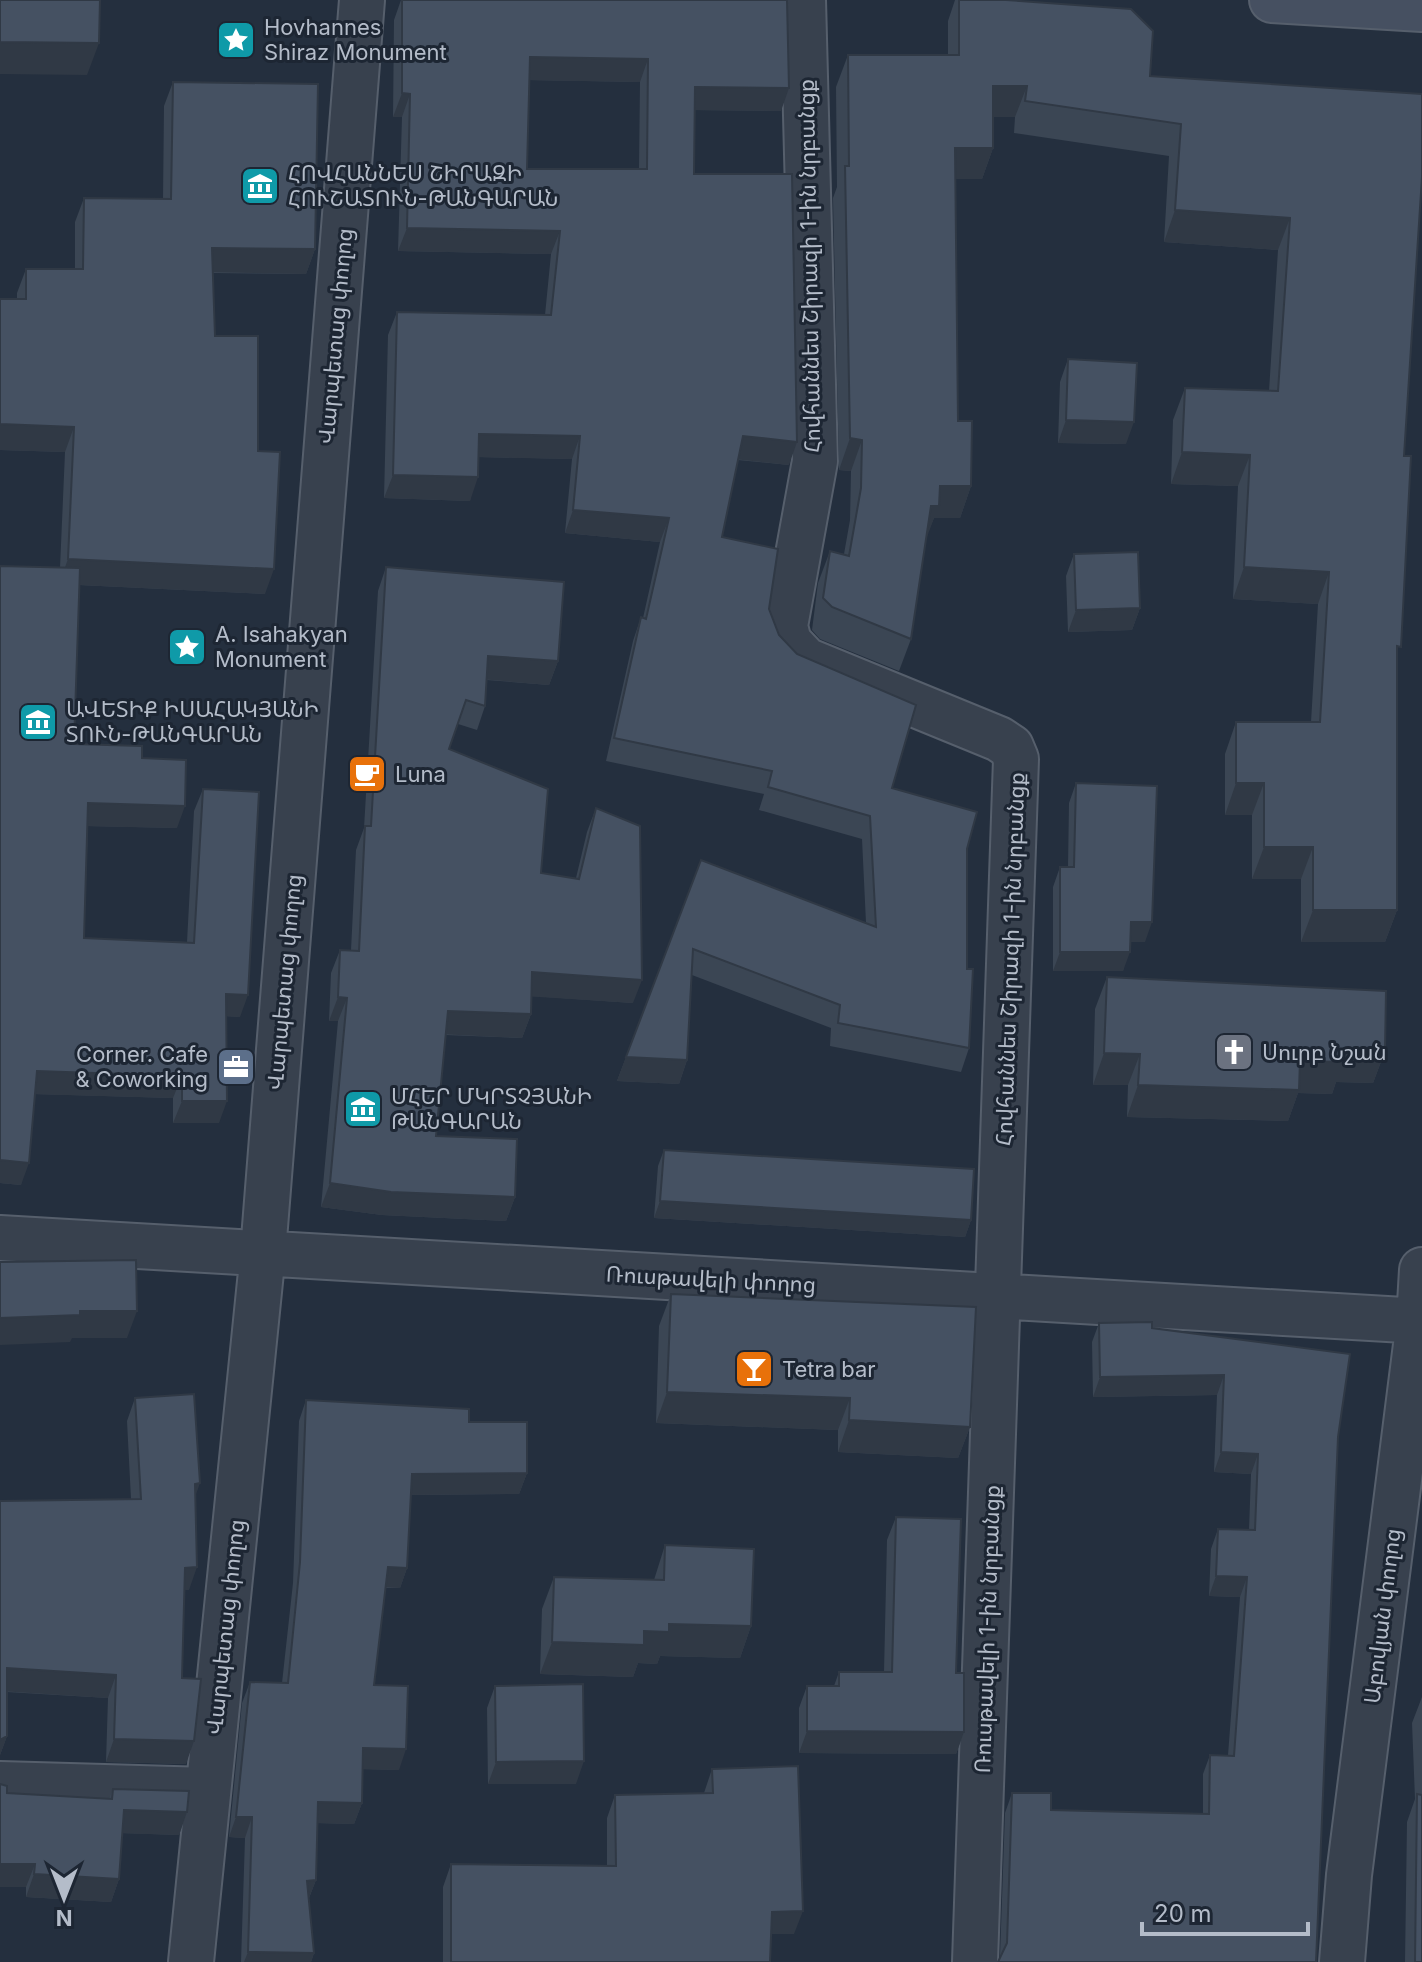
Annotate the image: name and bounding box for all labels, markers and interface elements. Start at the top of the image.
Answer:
place label: Hovhannes Shiraz Monument [264,14,447,65]
place icon: Hovhannes Shiraz Monument [215,19,257,61]
street label: Հովհաննես Շիրազի 1-ին նրբանցք [793,79,825,453]
place label: ՀՈՎՀԱՆՆԵՍ ՇԻՐԱԶԻ ՀՈՒՇԱՏՈՒՆ-ԹԱՆԳԱՐԱՆ [288,160,558,211]
museum icon: ՀՈՎՀԱՆՆԵՍ ՇԻՐԱԶԻ ՀՈՒՇԱՏՈՒՆ-ԹԱՆԳԱՐԱՆ [239,165,281,207]
street label: Վարպետաց փողոց [313,227,357,445]
place label: A. Isahakyan Monument [215,621,348,672]
place icon: A. Isahakyan Monument [166,626,208,668]
place label: ԱՎԵՏԻՔ ԻՍԱՀԱԿՅԱՆԻ ՏՈՒՆ-ԹԱՆԳԱՐԱՆ [66,696,319,747]
museum icon: ԱՎԵՏԻՔ ԻՍԱՀԱԿՅԱՆԻ ՏՈՒՆ-ԹԱՆԳԱՐԱՆ [17,701,59,743]
cafe icon: Luna [346,753,388,795]
place label: Luna [395,761,446,787]
street label: Հովհաննես Շիրազի 1-ին նրբանցք [990,772,1030,1146]
street label: Վարպետաց փողոց [262,873,306,1091]
church icon: Սուրբ Նշան [1213,1031,1255,1073]
place label: Սուրբ Նշան [1262,1039,1387,1065]
place label: Corner. Cafe & Coworking [75,1041,208,1092]
office icon: Corner. Cafe & Coworking [215,1046,257,1088]
place label: ՄՀԵՐ ՄԿՐՏՉՅԱՆԻ ԹԱՆԳԱՐԱՆ [391,1083,592,1134]
museum icon: ՄՀԵՐ ՄԿՐՏՉՅԱՆԻ ԹԱՆԳԱՐԱՆ [342,1088,384,1130]
street label: Ռուսթավելի փողոց [605,1261,817,1297]
bar icon: Tetra bar [733,1348,775,1390]
place label: Tetra bar [782,1356,876,1382]
street label: Ռուսթավելի 1-ին նրբանցք [969,1484,1005,1774]
street label: Վարպետաց փողոց [201,1518,249,1736]
street label: Աբովյան փողոց [1358,1527,1406,1705]
north arrow [24,1858,104,1938]
scale bar [1142,1886,1308,1936]
text: 20 m [1154,1899,1212,1928]
text: N [56,1905,72,1931]

